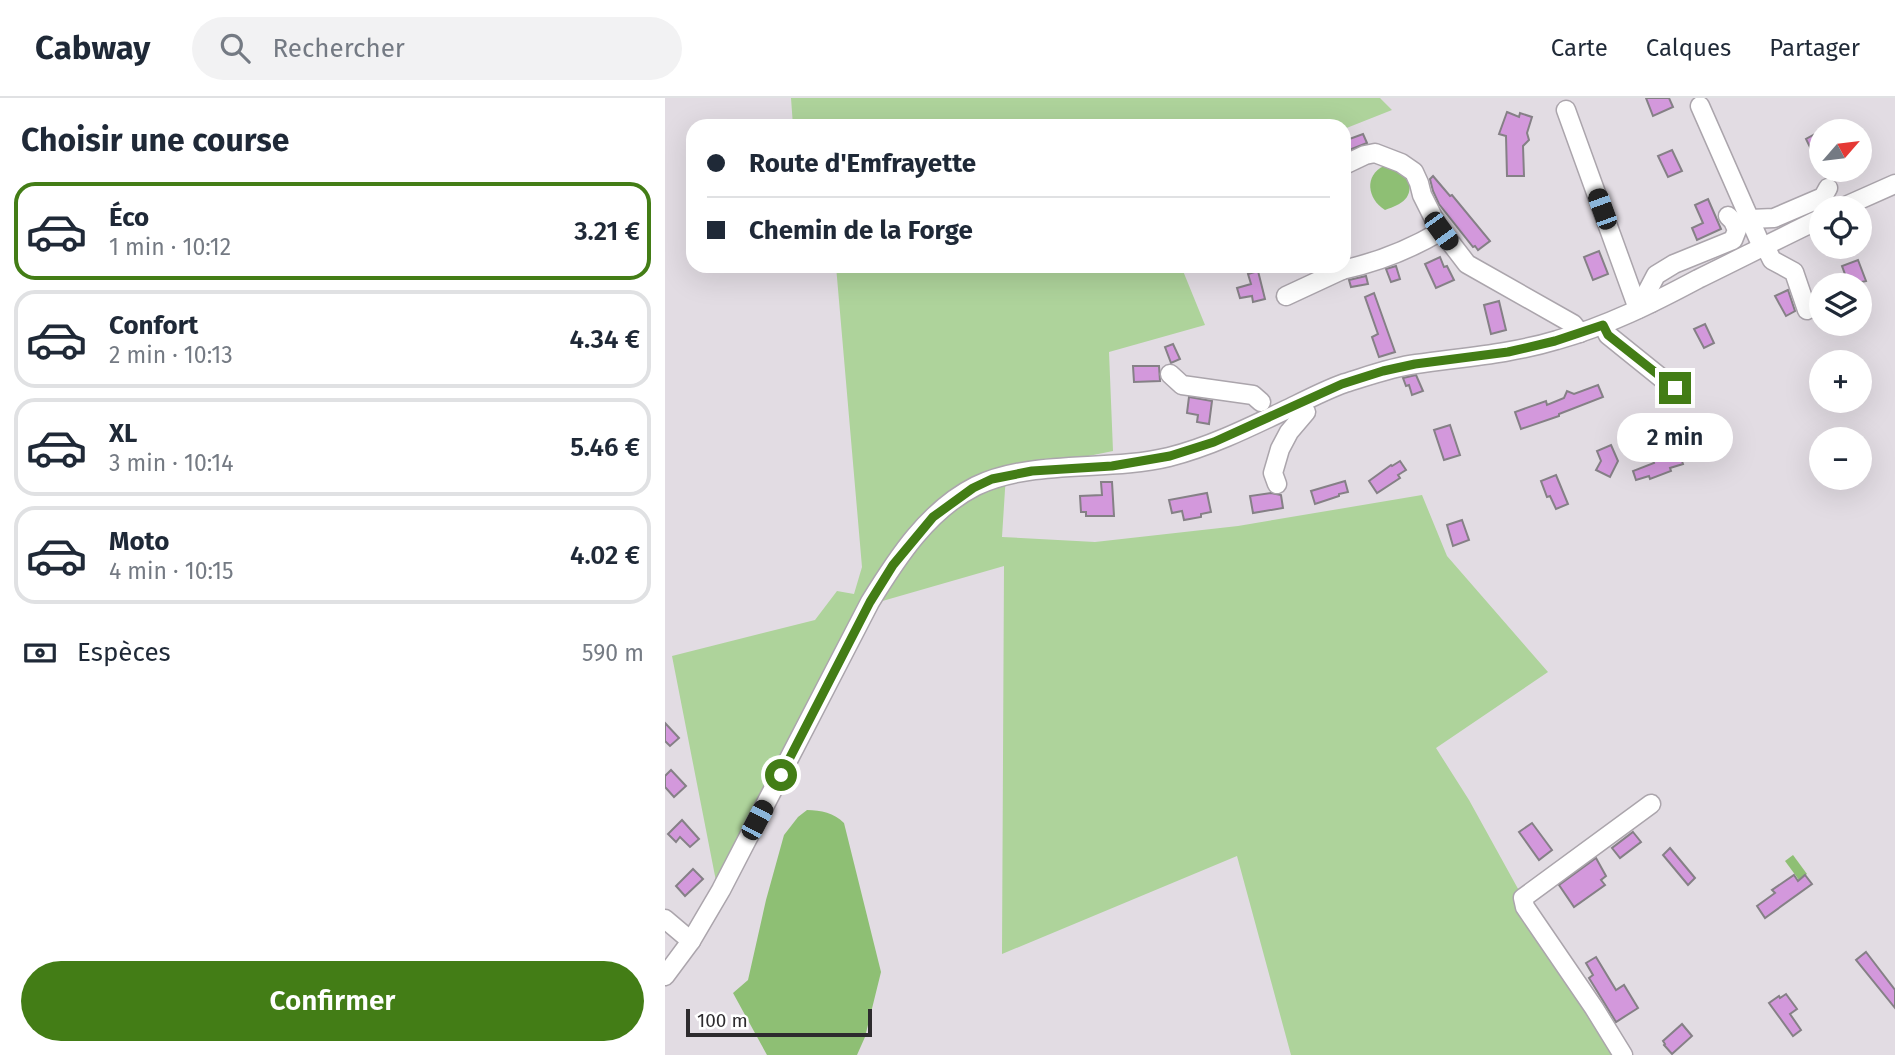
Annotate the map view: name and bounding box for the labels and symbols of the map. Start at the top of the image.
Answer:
north arrow [1809,119,1873,182]
car [1585,186,1620,232]
car [1421,208,1462,254]
route end [1659,372,1691,404]
callout: 2 min [1617,412,1733,462]
route start [765,759,797,791]
car [738,797,777,843]
scale bar [686,1006,871,1038]

